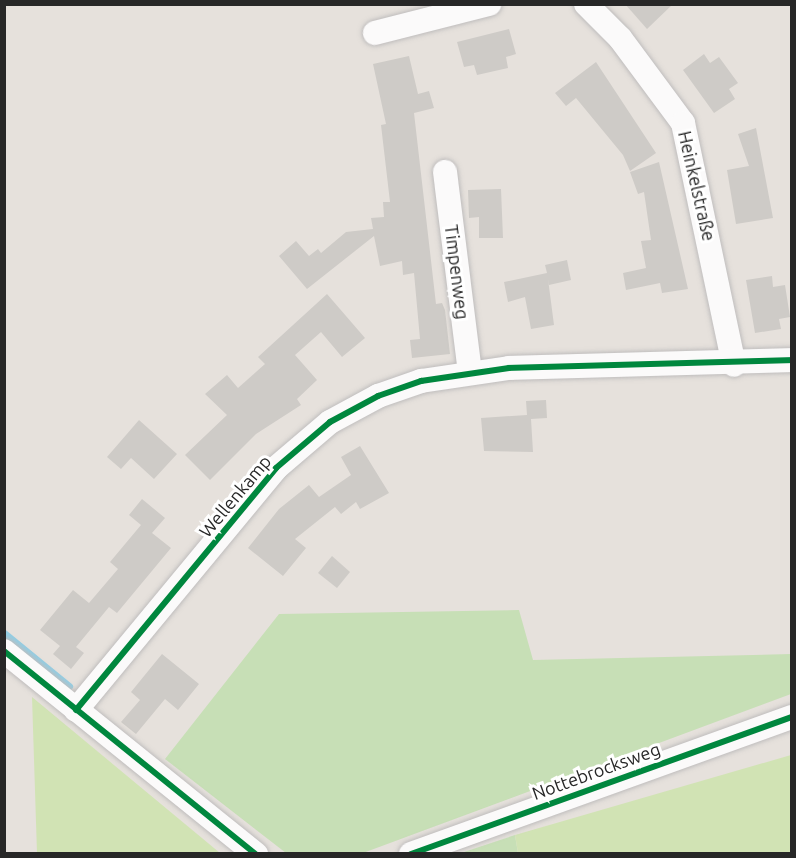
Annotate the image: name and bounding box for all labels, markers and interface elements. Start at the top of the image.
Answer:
street label: Heinkelstraße [674,129,720,243]
street label: Timpenweg [440,223,474,321]
street label: Wellenkamp [194,451,276,541]
street label: Nottebrocksweg [529,738,663,804]

